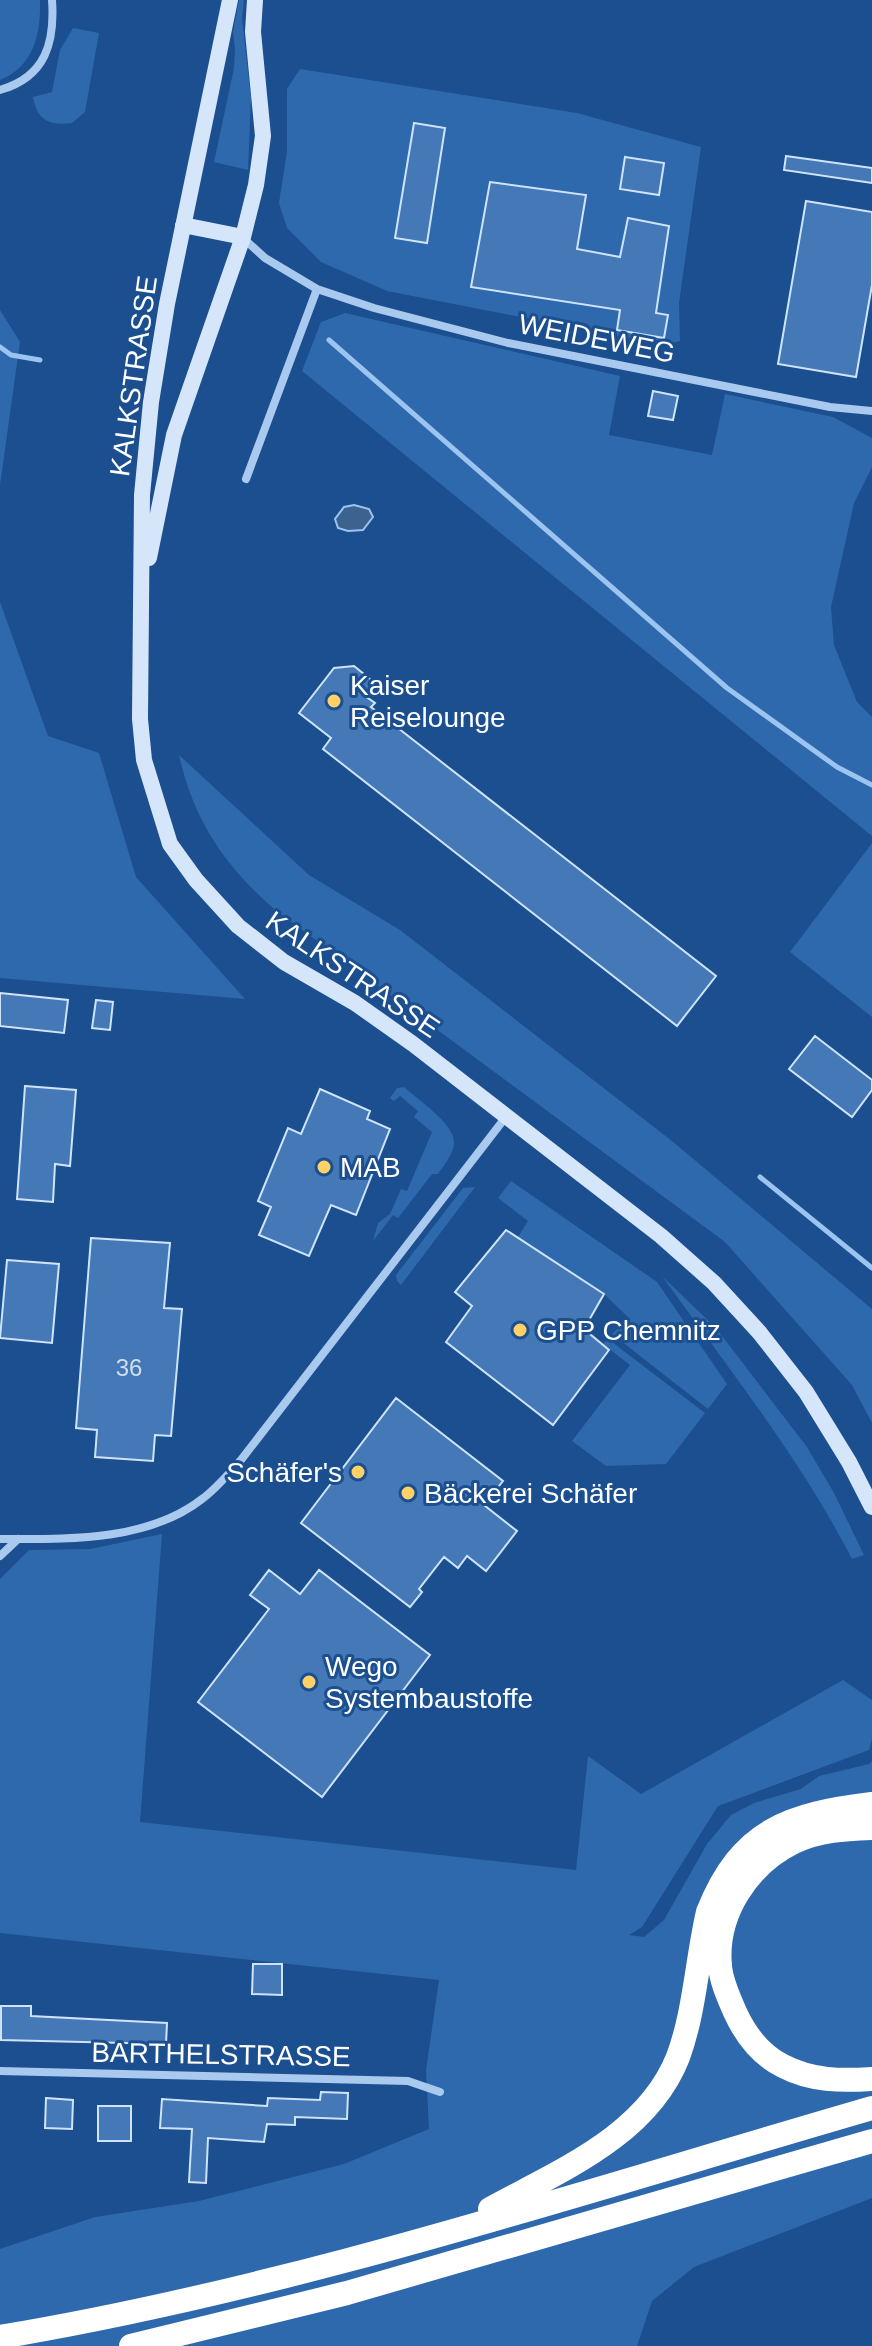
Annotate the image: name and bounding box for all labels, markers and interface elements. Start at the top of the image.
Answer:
street label: KALKSTRASSE [104,274,163,478]
street label: WEIDEWEG [516,308,678,369]
place label: Kaiser Reiselounge [350,670,506,733]
marker: Kaiser Reiselounge [325,692,343,710]
street label: KALKSTRASSE [260,905,445,1044]
place label: MAB [340,1152,401,1183]
marker: MAB [315,1158,333,1176]
place label: GPP Chemnitz [536,1315,721,1346]
marker: GPP Chemnitz [511,1321,529,1339]
house number: 36 [116,1354,142,1381]
place label: Schäfer's [226,1457,342,1488]
marker: Schäfer's [349,1463,367,1481]
place label: Bäckerei Schäfer [424,1478,637,1509]
marker: Bäckerei Schäfer [399,1484,417,1502]
place label: Wego Systembaustoffe [325,1651,533,1714]
marker: Wego Systembaustoffe [300,1673,318,1691]
street label: BARTHELSTRASSE [91,2037,351,2072]

